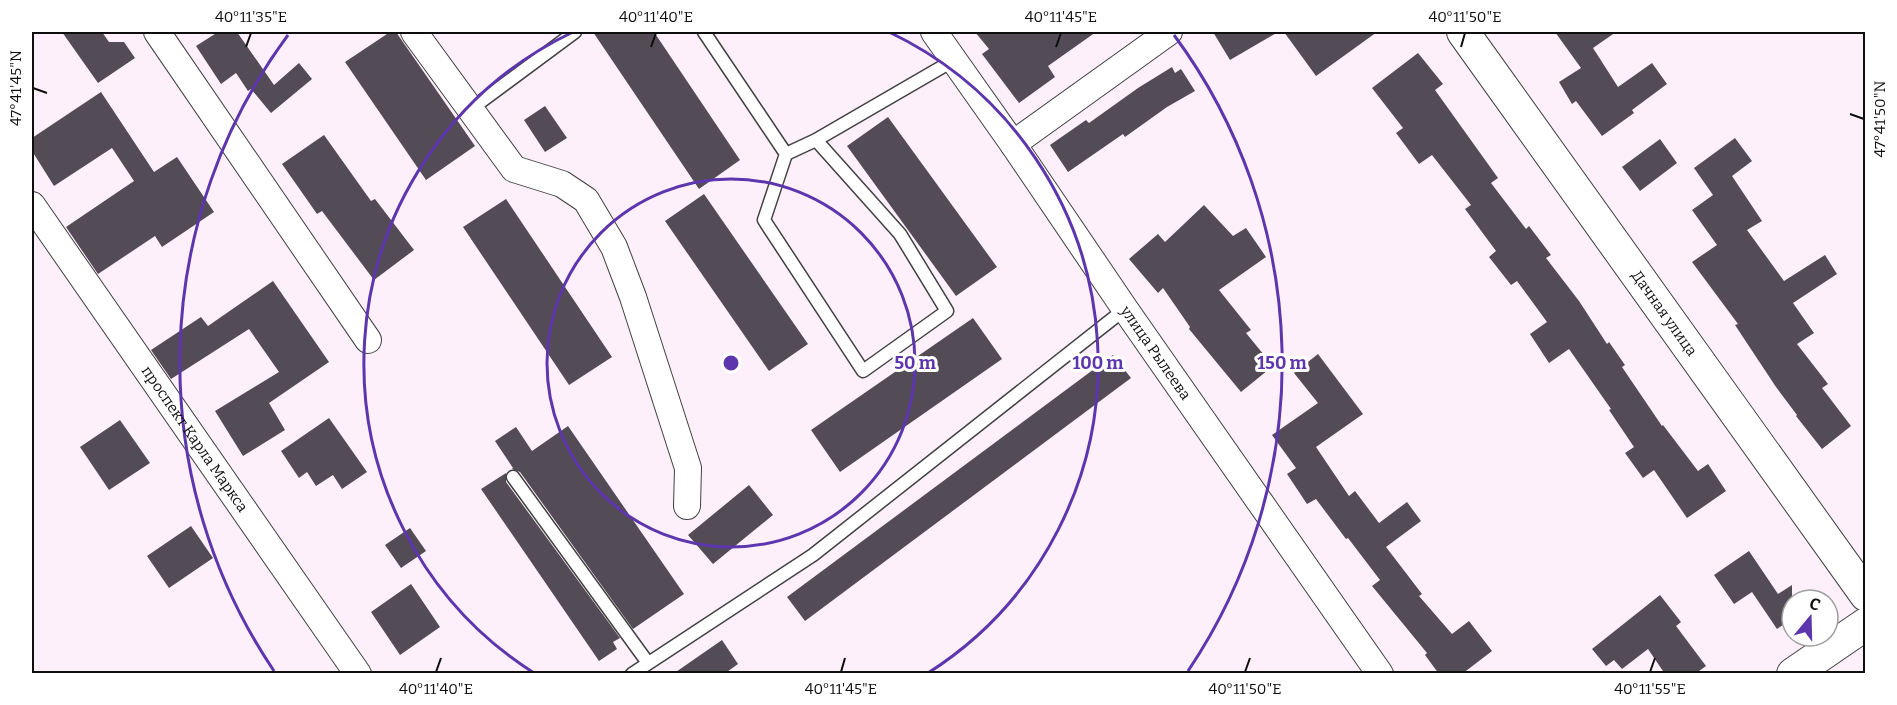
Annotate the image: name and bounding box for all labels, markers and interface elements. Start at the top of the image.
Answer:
text: 40°11'35"E [215,8,287,26]
text: 40°11'40"E [619,8,693,26]
text: 40°11'45"E [1025,8,1097,26]
text: 40°11'50"E [1428,8,1502,26]
text: 47°41'45"N [7,50,25,126]
text: 47°41'50"N [1871,80,1889,157]
street label: Дачная улица [1628,267,1701,360]
street label: улица Рылеева [1116,302,1195,403]
text: 50 m [894,352,936,374]
text: 100 m [1072,352,1124,374]
text: 150 m [1257,352,1307,374]
centre of rings [721,353,741,373]
street label: проспект Карла Маркса [138,363,252,516]
north arrow [1780,588,1840,648]
text: С [1807,594,1823,615]
text: 40°11'40"E [399,680,473,698]
text: 40°11'45"E [805,680,877,698]
text: 40°11'50"E [1208,680,1282,698]
text: 40°11'55"E [1614,680,1686,698]

